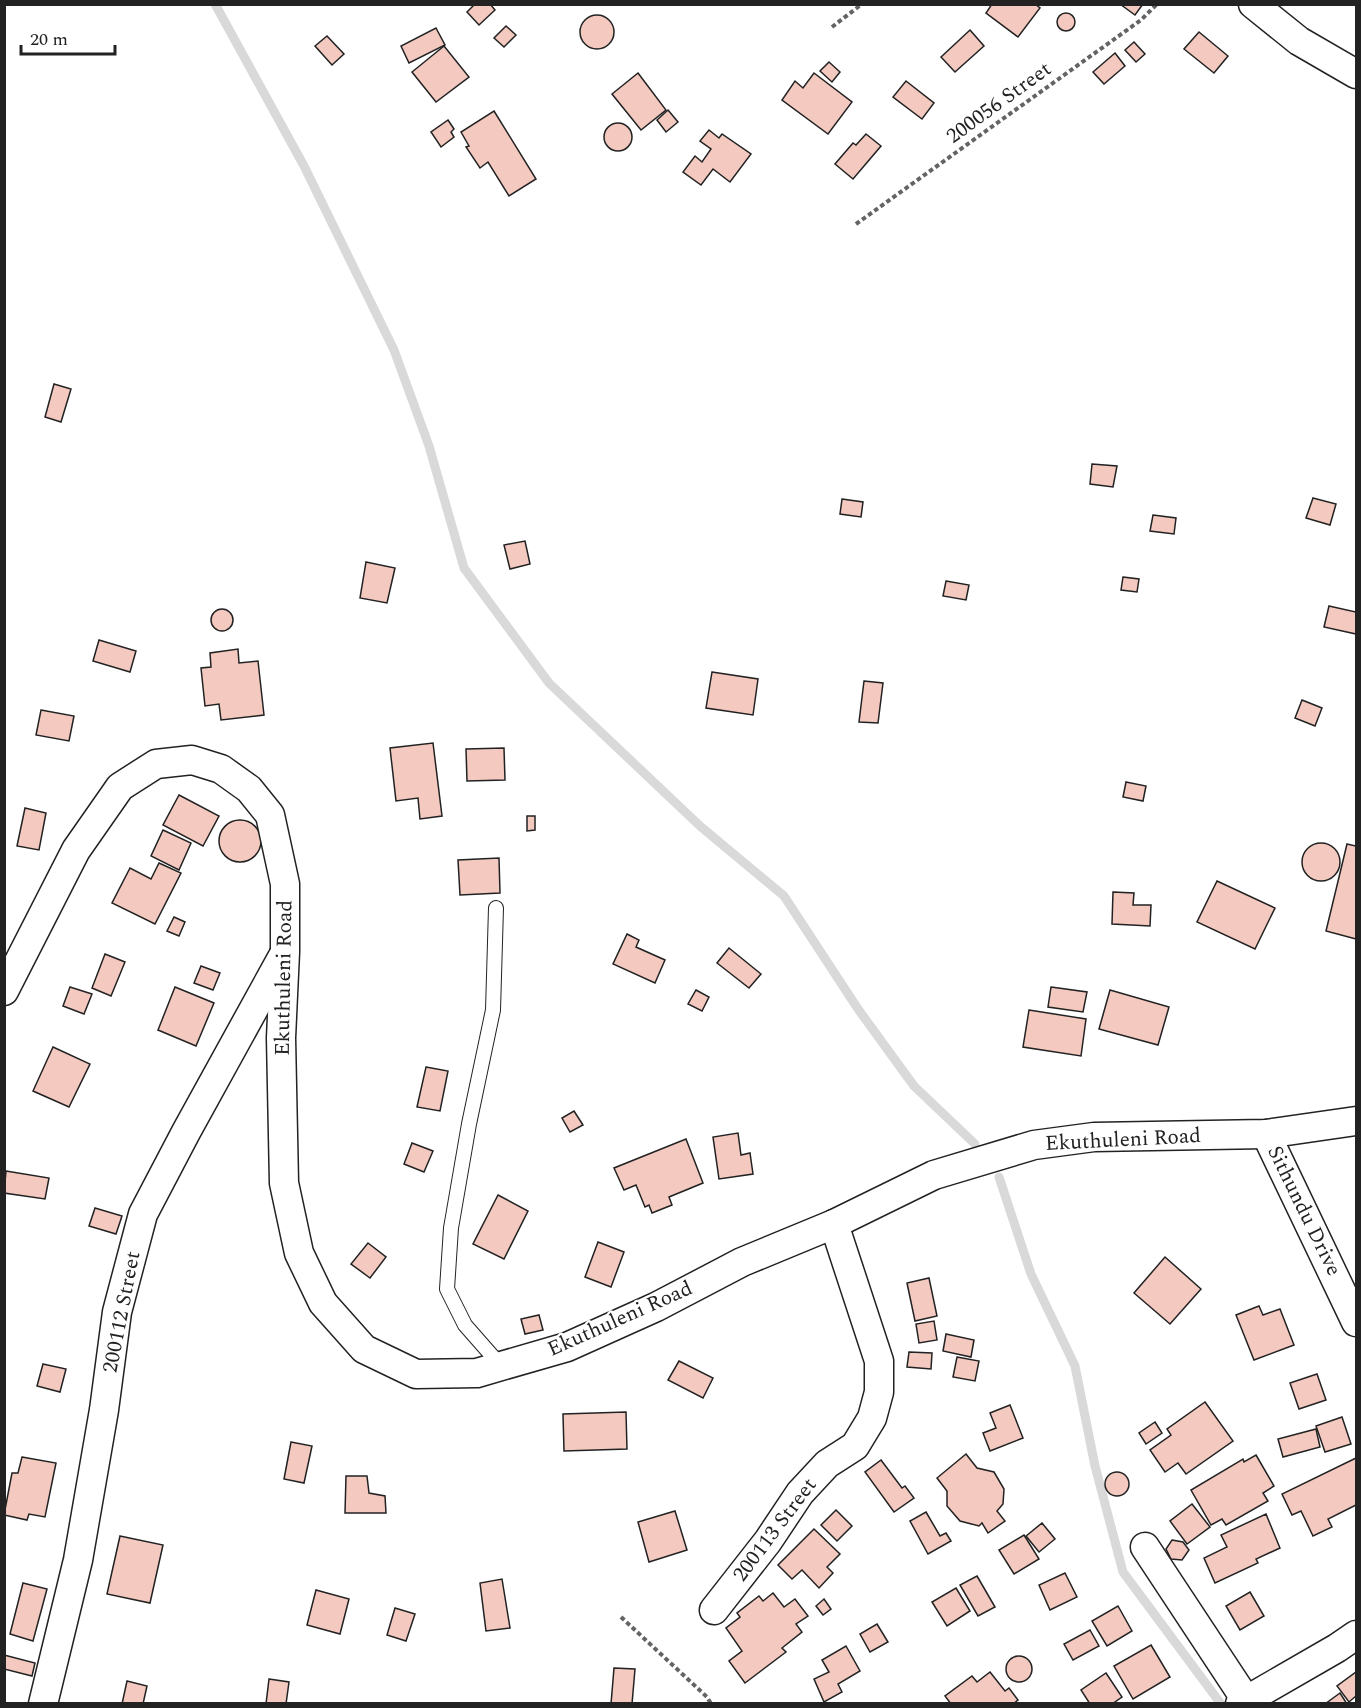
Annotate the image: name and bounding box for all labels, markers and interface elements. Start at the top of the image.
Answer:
scale bar [21,18,116,56]
text: 20 m [30,26,68,53]
street label: 200056 Street [940,54,1058,152]
street label: Ekuthuleni Road [267,900,301,1056]
street label: Ekuthuleni Road [1044,1120,1202,1160]
street label: Sithundu Drive [1259,1140,1349,1282]
street label: 200112 Street [95,1248,149,1376]
street label: Ekuthuleni Road [542,1273,698,1365]
street label: 200113 Street [725,1471,825,1589]

